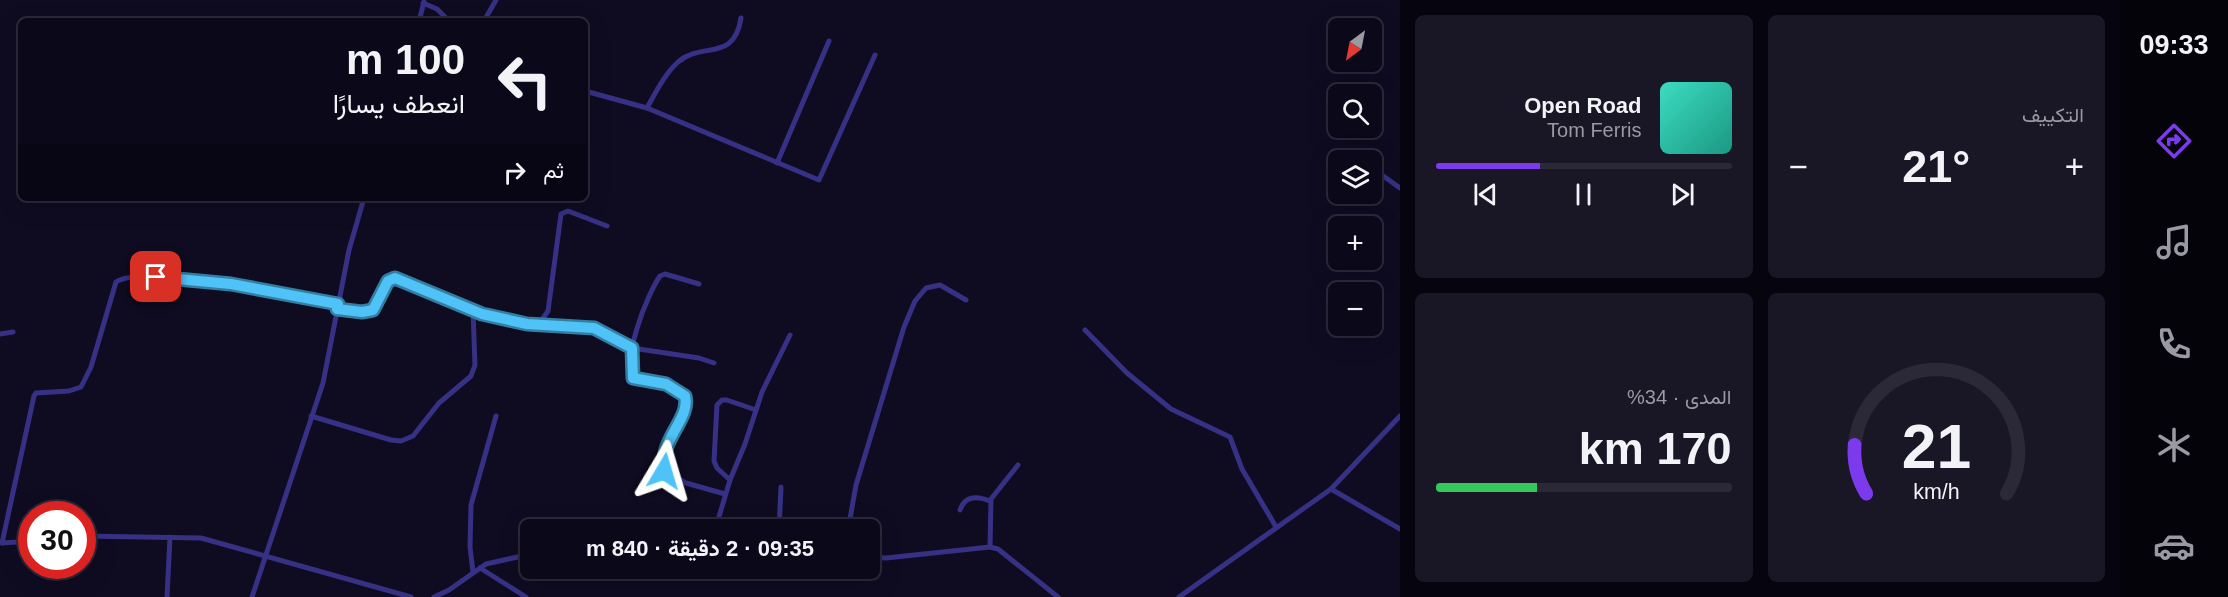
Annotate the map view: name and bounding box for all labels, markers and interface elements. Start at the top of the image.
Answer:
north arrow [1328,18,1382,72]
map controls [1328,18,1382,336]
text: 09:33 [2139,30,2209,60]
text: 100 m [346,36,465,83]
icon: left [486,42,564,120]
button: search [1328,84,1382,138]
text: انعطف يسارًا [333,89,465,119]
text: Open Road [1524,93,1642,118]
text: التكييف [2022,104,2084,126]
text: Tom Ferris [1547,119,1642,141]
icon: directions [2153,120,2195,162]
text: 21° [1902,141,1970,192]
text: − [1789,148,1808,185]
text: + [2065,148,2084,185]
button: layers [1328,150,1382,204]
icon: right [498,156,531,189]
text: ثم [543,158,564,183]
icon: previous [1469,178,1502,211]
icon: pause [1567,178,1600,211]
icon: next [1666,178,1699,211]
button: + [1328,216,1382,270]
icon: music [2153,221,2195,263]
pin [130,251,181,302]
icon: arrive [139,260,172,293]
button: − [1328,282,1382,336]
icon: phone [2153,323,2195,365]
text: المدى · 34% [1627,386,1732,408]
text: 21 [1902,412,1971,481]
text: 170 km [1579,423,1732,474]
icon: climate [2153,424,2195,466]
position arrow [632,439,696,503]
text: km/h [1913,481,1959,505]
speed limit sign: 30 [18,501,96,579]
icon: car [2153,525,2195,567]
text: 09:35 · 2 دقيقة · 840 m [586,536,814,561]

